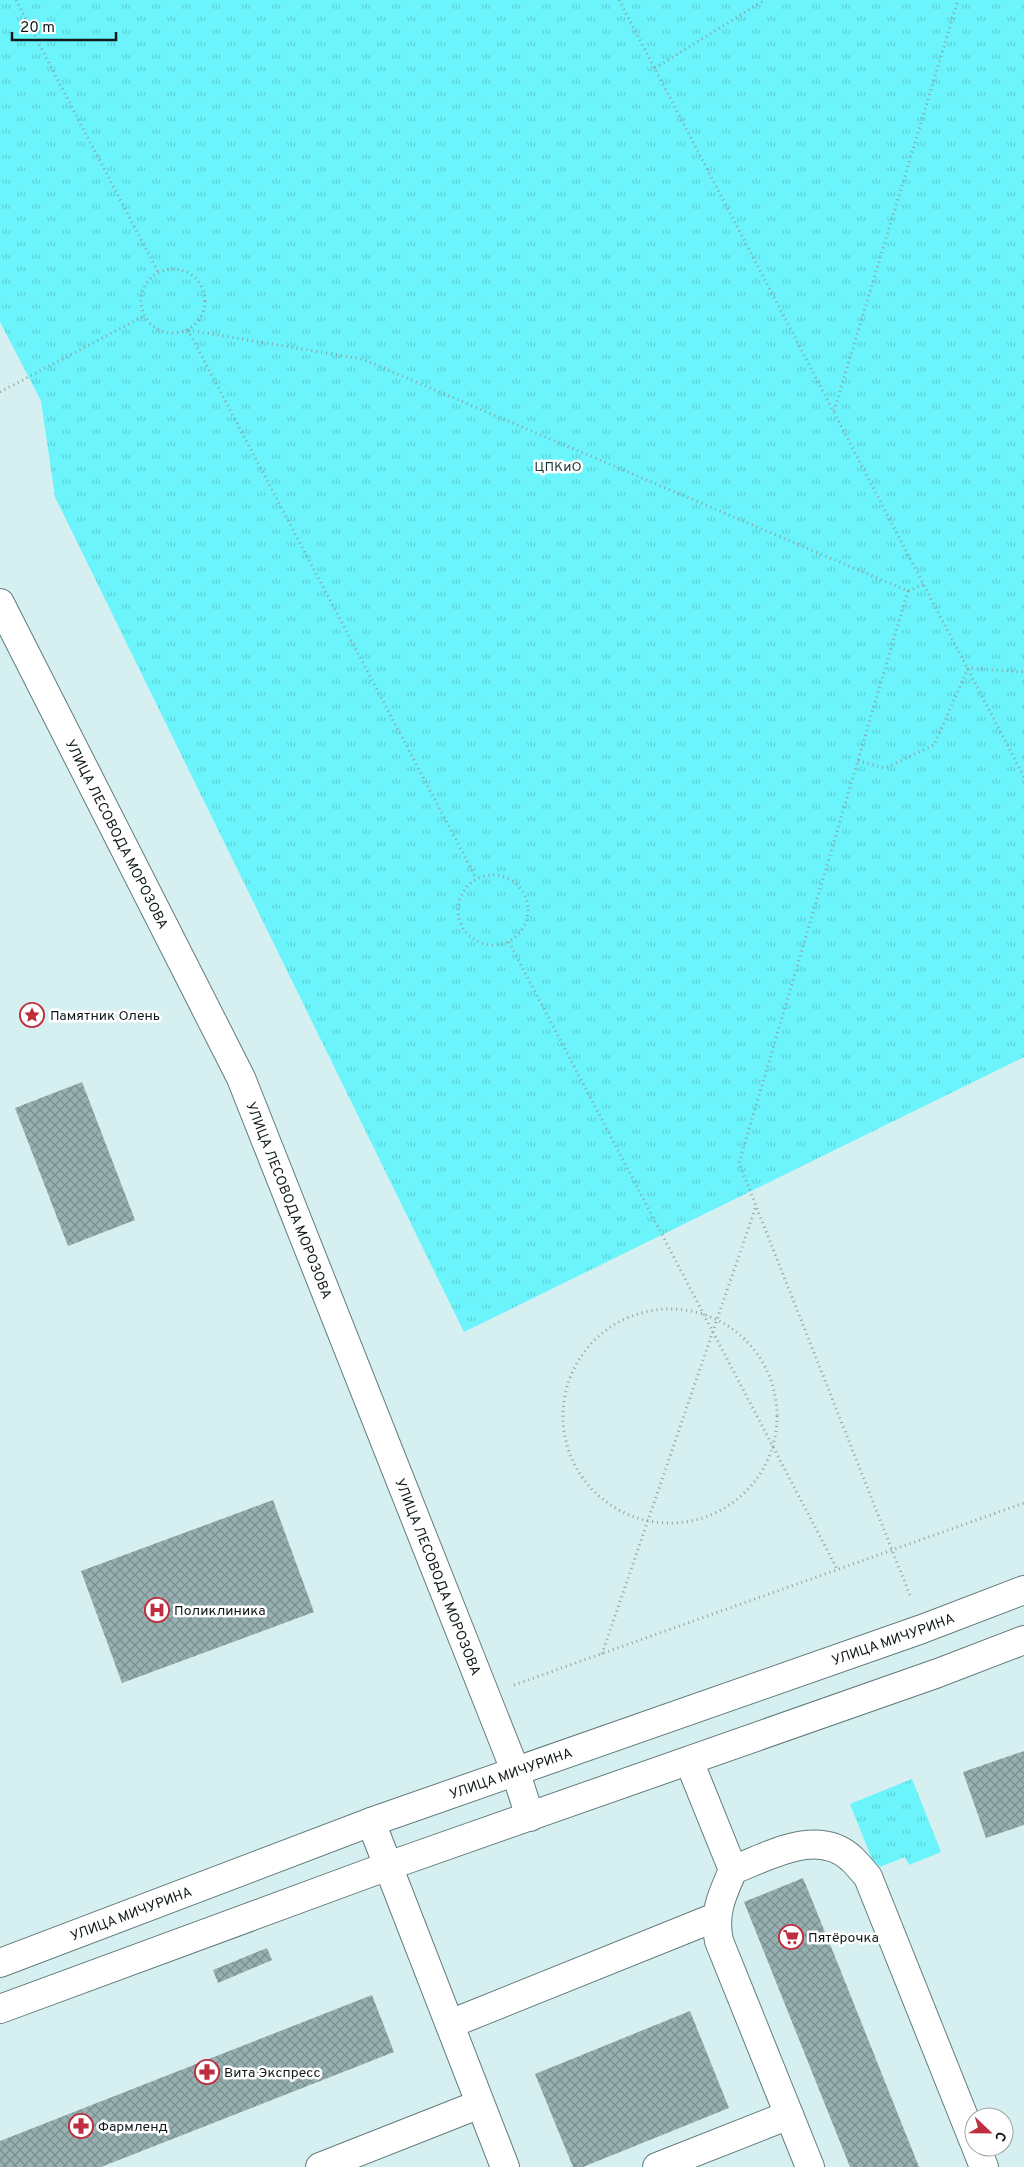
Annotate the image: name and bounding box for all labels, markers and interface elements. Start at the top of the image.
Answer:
scale bar [12,10,116,42]
text: 20 m [20,19,55,38]
park label: ЦПКиО [534,459,582,476]
street label: УЛИЦА ЛЕСОВОДА МОРОЗОВА [61,737,171,932]
place icon: Памятник Олень [19,1002,45,1028]
place label: Памятник Олень [50,1008,160,1025]
street label: УЛИЦА ЛЕСОВОДА МОРОЗОВА [241,1100,335,1302]
street label: УЛИЦА ЛЕСОВОДА МОРОЗОВА [390,1476,484,1678]
hospital icon: Поликлиника [144,1597,170,1623]
place label: Поликлиника [174,1603,266,1620]
street label: УЛИЦА МИЧУРИНА [830,1610,957,1670]
street label: УЛИЦА МИЧУРИНА [448,1745,575,1804]
street label: УЛИЦА МИЧУРИНА [68,1884,195,1946]
supermarket icon: Пятёрочка [778,1924,804,1950]
place label: Пятёрочка [808,1930,879,1947]
pharmacy icon: Вита Экспресс [194,2059,220,2085]
place label: Вита Экспресс [224,2065,320,2082]
north arrow [964,2107,1014,2157]
pharmacy icon: Фармленд [68,2113,94,2139]
place label: Фармленд [98,2119,168,2136]
text: С [990,2129,1009,2144]

